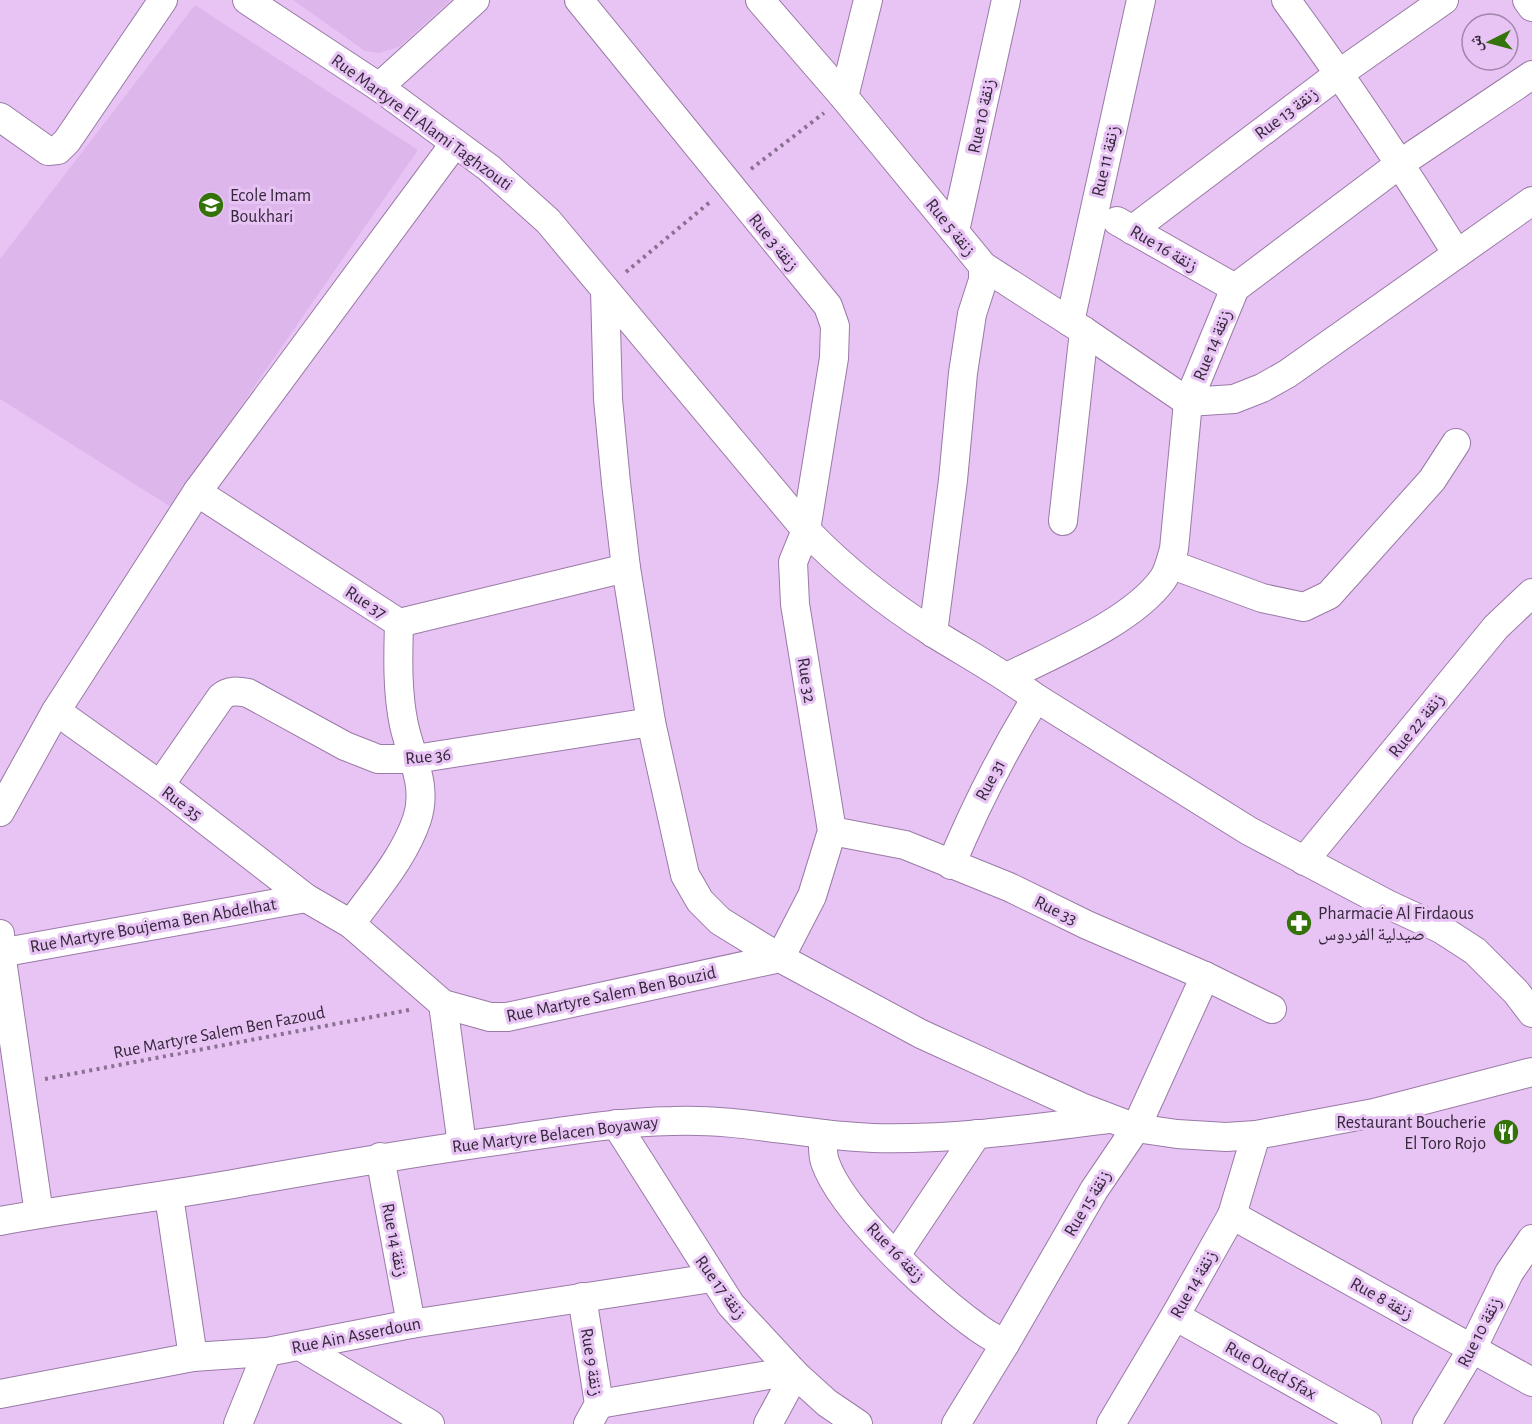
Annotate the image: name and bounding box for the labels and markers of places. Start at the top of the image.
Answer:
place label: Ecole Imam Boukhari [230,187,311,226]
school or university icon: Ecole Imam Boukhari [196,190,226,220]
place label: Pharmacie Al Firdaous صيدلية الفردوس [1318,905,1474,945]
pharmacy icon: Pharmacie Al Firdaous صيدلية الفردوس [1284,908,1314,938]
place label: Restaurant Boucherie El Toro Rojo [1336,1114,1486,1153]
restaurant icon: Restaurant Boucherie El Toro Rojo [1491,1117,1521,1147]

